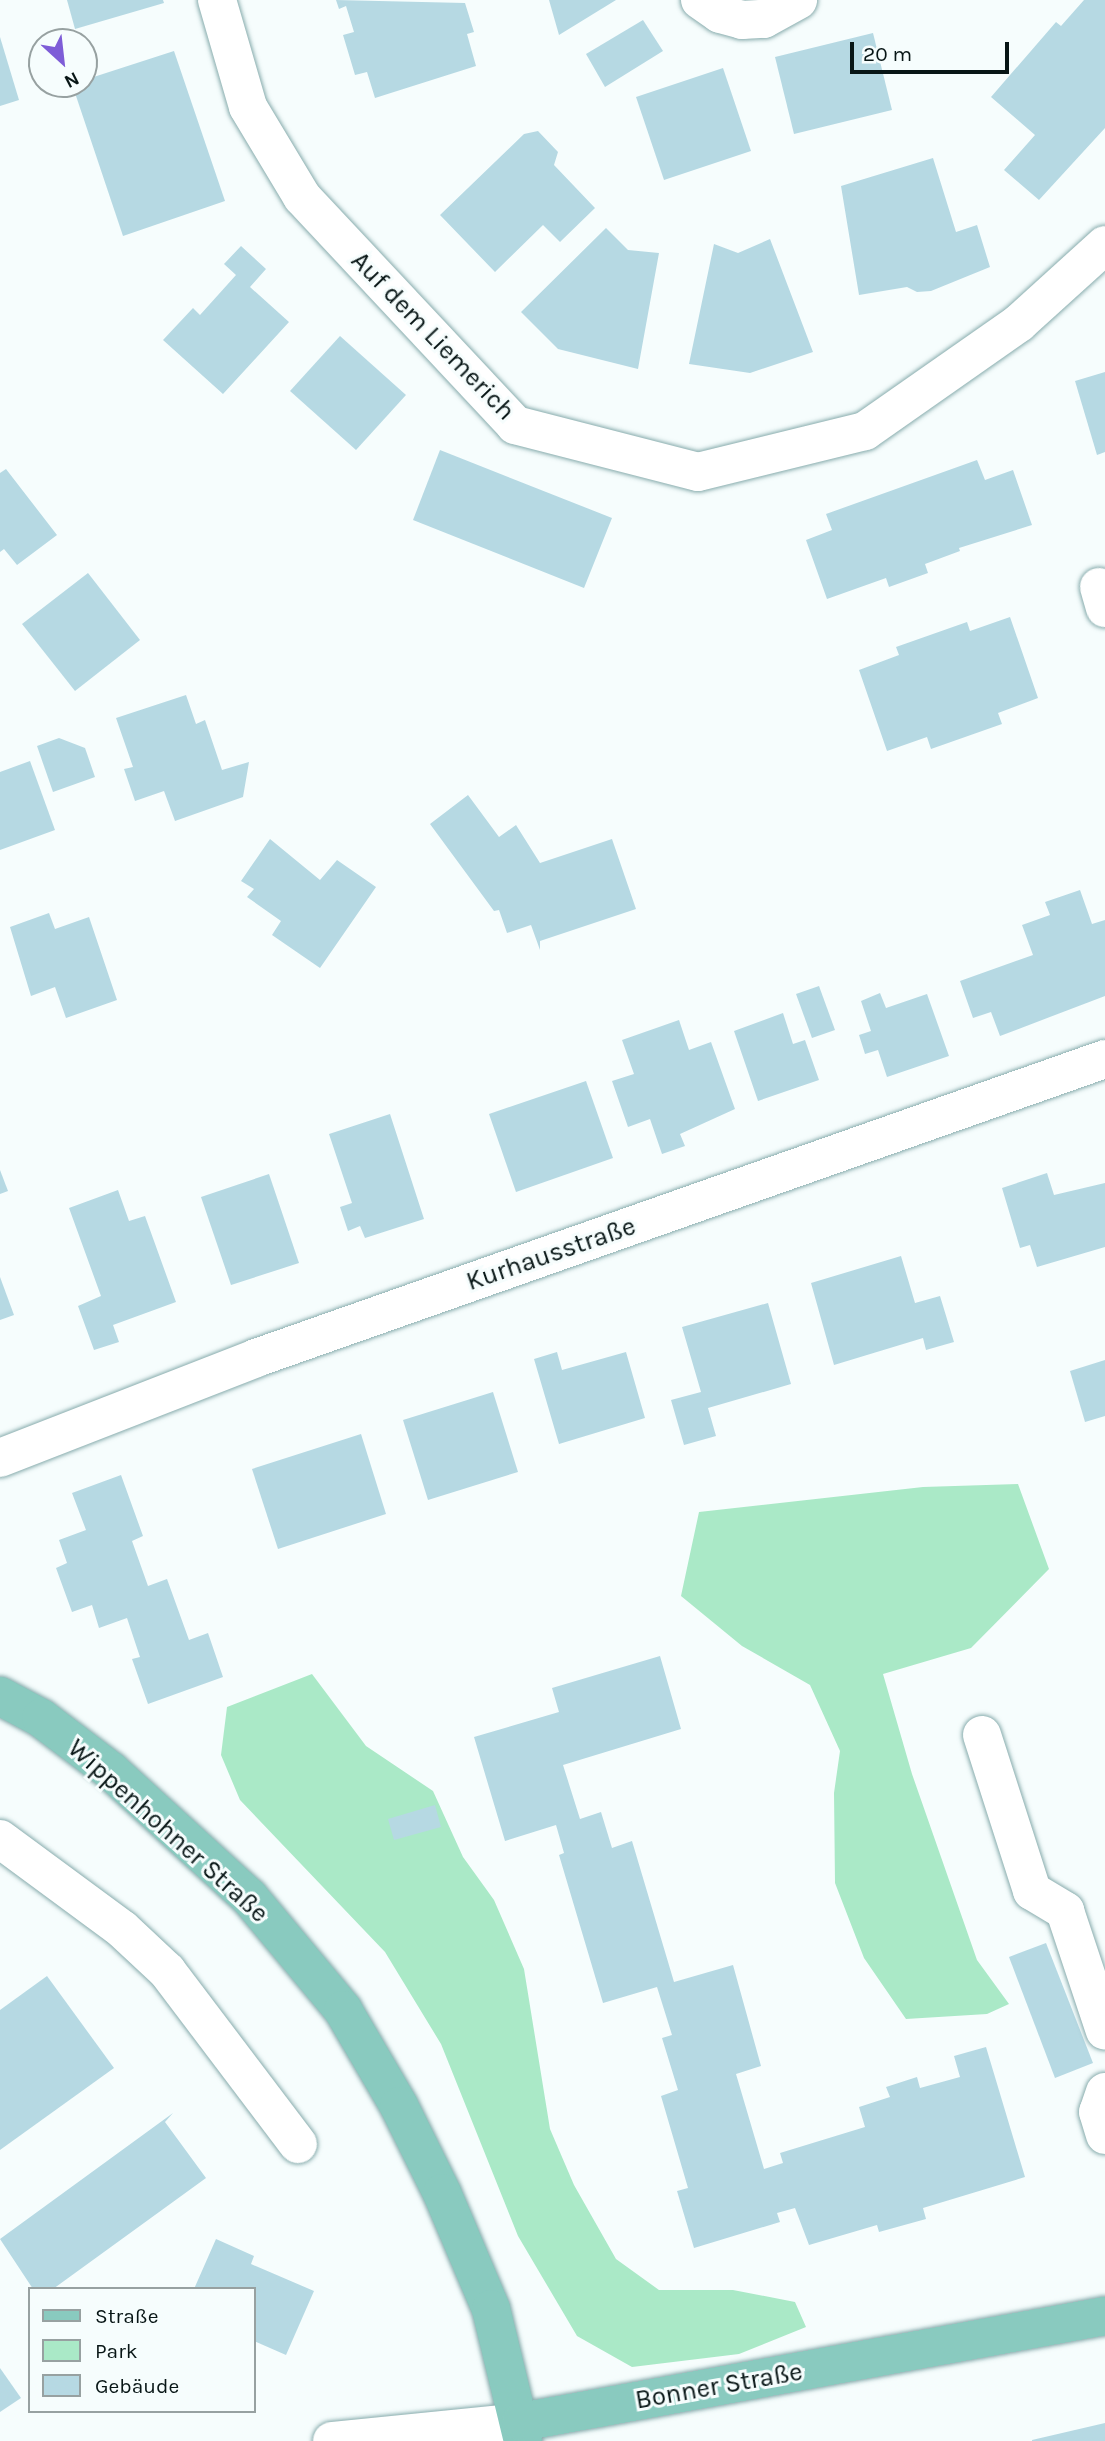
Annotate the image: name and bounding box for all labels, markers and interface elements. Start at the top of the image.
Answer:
north arrow [28,28,98,98]
scale bar [853,28,1012,72]
text: 20 m [863,42,912,66]
text: N [61,67,83,93]
street label: Auf dem Liemerich [345,245,521,427]
street label: Kurhausstraße [462,1210,640,1298]
street label: Wippenhohner Straße [61,1733,275,1929]
legend [28,2287,256,2413]
text: Straße [95,2304,158,2328]
text: Park [95,2339,138,2363]
street label: Bonner Straße [633,2356,805,2416]
text: Gebäude [95,2374,179,2398]

